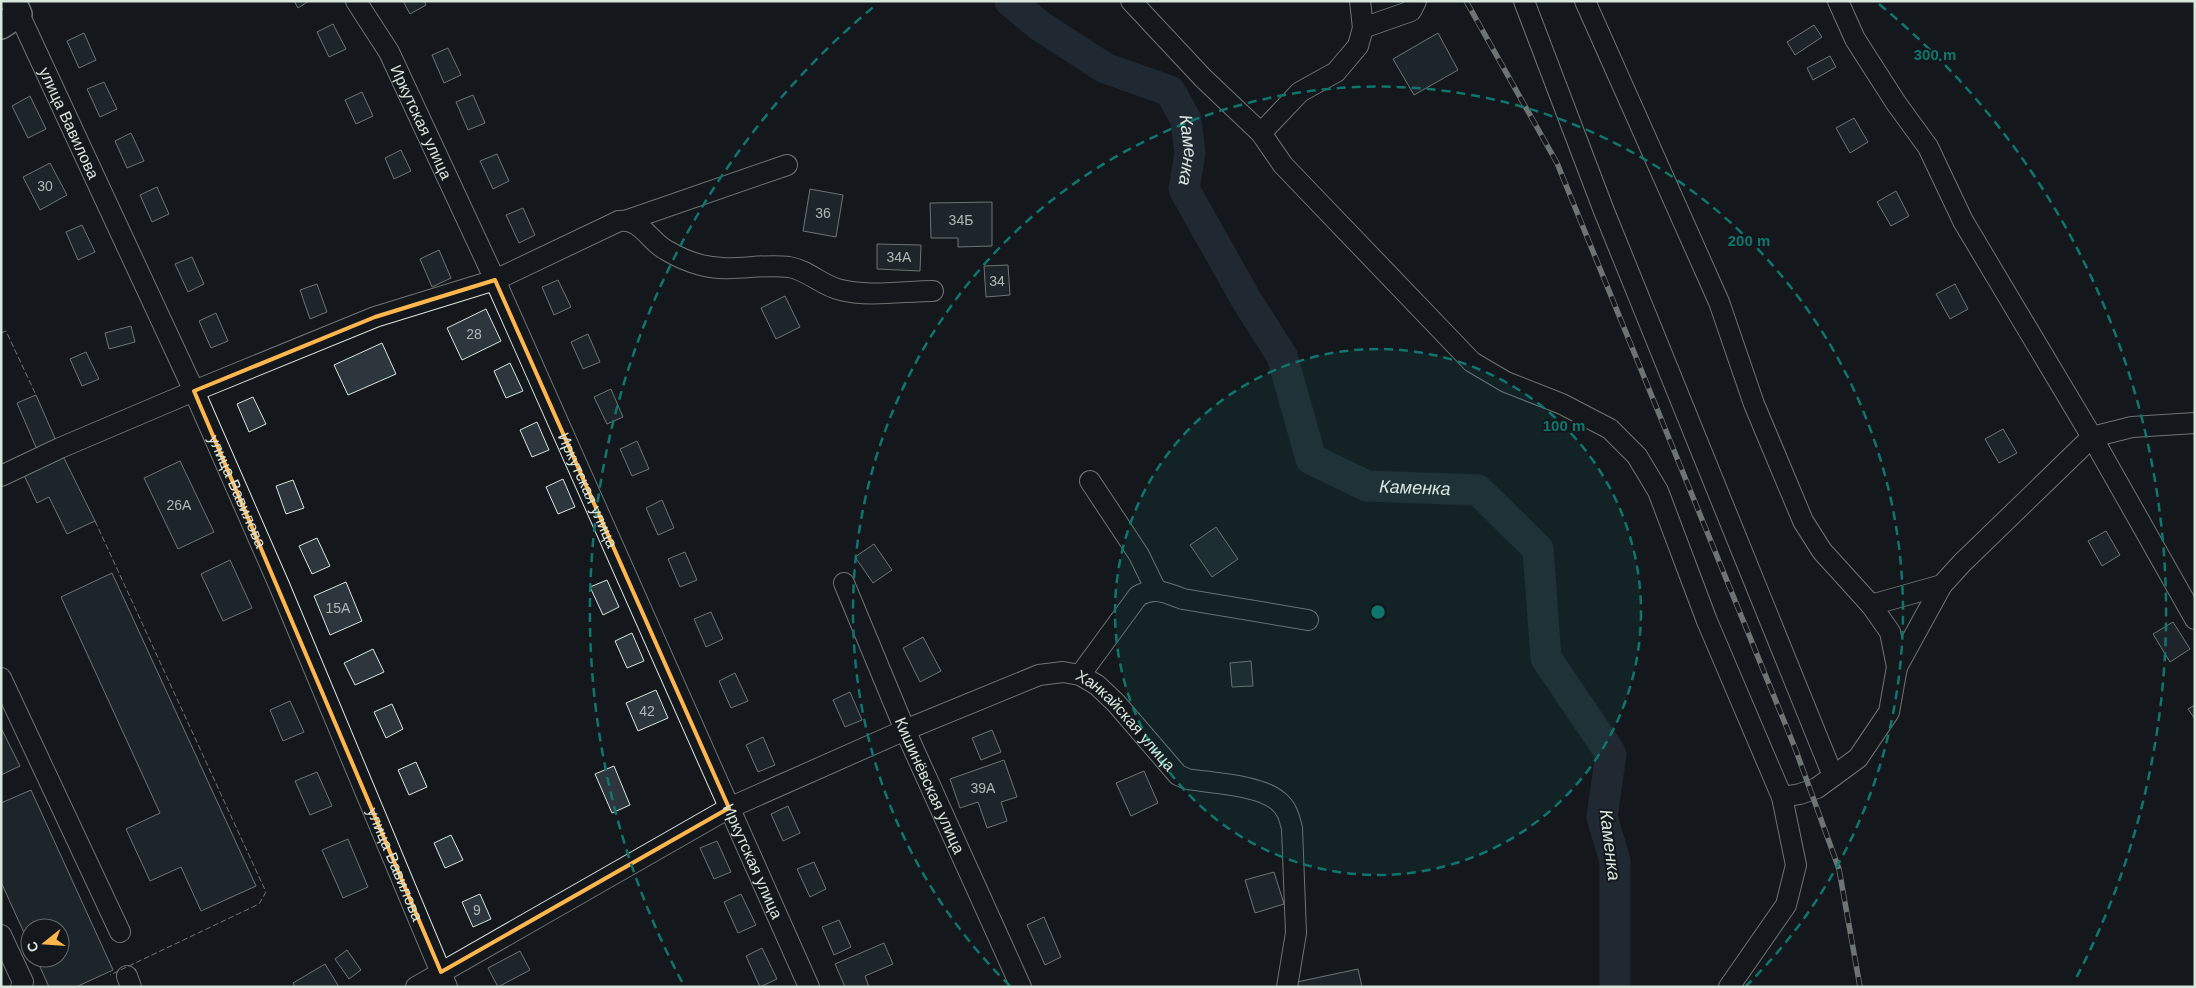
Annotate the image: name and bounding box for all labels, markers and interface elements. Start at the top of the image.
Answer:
text: 300 m [1914,46,1956,63]
street label: Иркутская улица [388,62,455,182]
street label: улица Вавилова [36,64,103,181]
water label: Каменка [1175,114,1200,187]
house number: 30 [37,178,53,194]
house number: 36 [815,205,831,221]
house number: 34Б [949,212,973,228]
text: 200 m [1728,232,1770,249]
house number: 34А [887,249,912,265]
house number: 34 [989,273,1005,289]
house number: 28 [466,326,482,342]
text: 100 m [1543,417,1585,434]
street label: Иркутская улица [555,430,621,550]
street label: улица Вавилова [206,432,270,550]
water label: Каменка [1379,476,1451,499]
house number: 26А [167,497,192,513]
house number: 15А [326,600,351,616]
centre of rings [1369,603,1387,621]
street label: Ханкайская улица [1073,666,1179,774]
house number: 42 [639,703,655,719]
street label: Кишинёвская улица [892,715,968,856]
house number: 39А [971,780,996,796]
street label: Иркутская улица [720,801,786,921]
street label: улица Вавилова [364,805,427,923]
water label: Каменка [1596,808,1624,882]
house number: 9 [473,902,481,918]
north arrow [20,918,70,968]
text: С [23,940,42,954]

